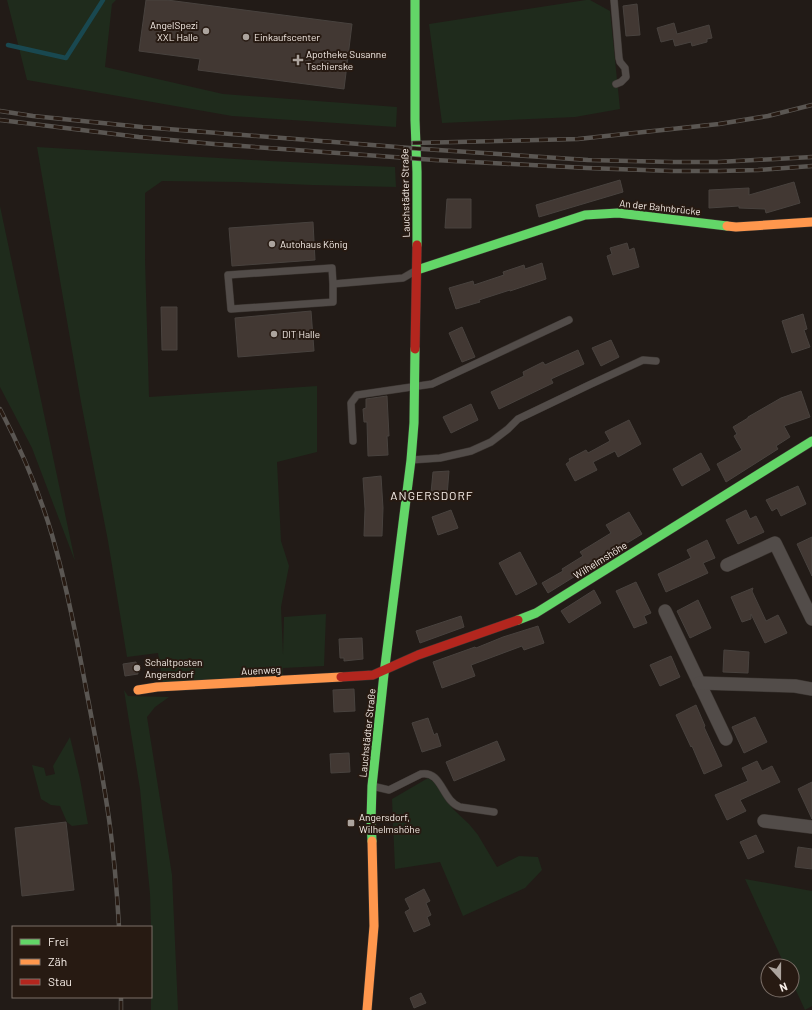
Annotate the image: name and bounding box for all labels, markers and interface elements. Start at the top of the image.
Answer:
place label: AngelSpezi XXL Halle [150,19,198,43]
marker: AngelSpezi XXL Halle [201,26,211,36]
place label: Einkaufscenter [254,31,320,43]
marker: Einkaufscenter [241,32,251,42]
place label: Apotheke Susanne Tschierske [306,48,387,72]
marker: Apotheke Susanne Tschierske [293,55,303,65]
street label: Lauchstädter Straße [398,148,412,238]
street label: An der Bahnbrücke [619,197,701,217]
place label: Autohaus König [280,238,348,250]
marker: Autohaus König [267,239,277,249]
place label: DIT Halle [282,328,320,340]
marker: DIT Halle [269,329,279,339]
district label: ANGERSDORF [390,488,474,502]
street label: Wilhelmshöhe [571,539,629,581]
place label: Schaltposten Angersdorf [145,656,202,680]
marker: Schaltposten Angersdorf [132,663,142,673]
street label: Auenweg [241,663,281,677]
street label: Lauchstädter Straße [356,688,378,778]
place label: Angersdorf, Wilhelmshöhe [359,811,420,835]
marker: Angersdorf, Wilhelmshöhe [346,818,356,828]
legend [12,926,152,998]
text: Frei [48,934,68,948]
text: Zäh [48,954,67,968]
north arrow [760,958,800,998]
text: Stau [48,974,72,988]
text: N [778,980,790,995]

